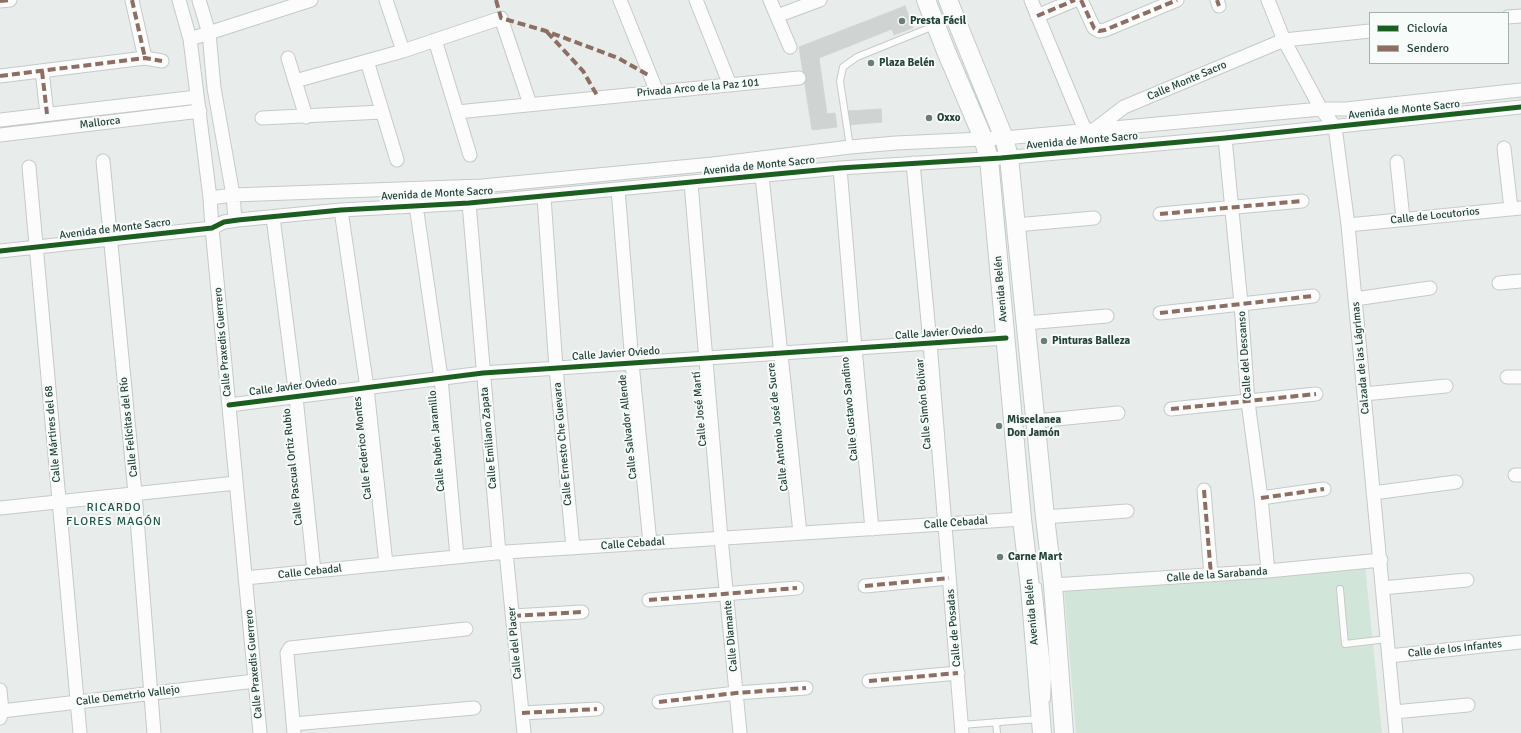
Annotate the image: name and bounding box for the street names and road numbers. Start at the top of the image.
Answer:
street label: Calle Monte Sacro [1145,58,1229,104]
street label: Privada Arco de la Paz 101 [636,76,760,100]
street label: Avenida de Monte Sacro [1348,98,1460,122]
street label: Mallorca [79,114,121,132]
street label: Avenida de Monte Sacro [1026,130,1138,152]
street label: Avenida de Monte Sacro [703,154,815,178]
street label: Avenida de Monte Sacro [381,184,493,204]
street label: Calle de Locutorios [1390,205,1480,227]
street label: Avenida de Monte Sacro [59,216,171,242]
street label: Avenida Belén [992,255,1010,323]
street label: Calle Praxedis Guerrero [212,287,234,397]
street label: Calzada de las Lágrimas [1350,301,1372,415]
street label: Calle del Descanso [1235,311,1255,399]
street label: Calle Javier Oviedo [894,323,984,343]
street label: Calle Javier Oviedo [571,344,661,364]
street label: Calle Gustavo Sandino [839,356,861,462]
street label: Calle Simón Bolívar [913,358,935,450]
street label: Calle Antonio José de Sucre [765,362,791,492]
street label: Calle José Martí [690,371,710,447]
street label: Calle Salvador Allende [616,374,640,480]
street label: Calle Javier Oviedo [248,375,338,399]
street label: Calle Felícitas del Río [117,376,141,478]
street label: Calle Ernesto Che Guevara [551,382,575,506]
street label: Calle Mártires del 68 [42,385,64,483]
street label: Calle Emiliano Zapata [478,386,500,490]
street label: Calle Rubén Jaramillo [426,390,448,492]
street label: Calle Federico Montes [351,396,375,500]
street label: Calle Pascual Ortiz Rubio [280,408,306,526]
street label: Calle Cebadal [923,514,989,532]
street label: Calle Cebadal [600,535,666,553]
street label: Calle Cebadal [277,562,343,582]
street label: Calle de la Sarabanda [1166,565,1268,585]
street label: Avenida Belén [1023,578,1041,646]
street label: Calle de Posadas [944,588,964,668]
street label: Calle Diamante [721,600,741,672]
street label: Calle del Placer [505,606,525,680]
street label: Calle Praxedis Guerrero [243,609,265,719]
street label: Calle de los Infantes [1407,637,1503,661]
street label: Calle Demetrio Vallejo [75,683,181,709]

